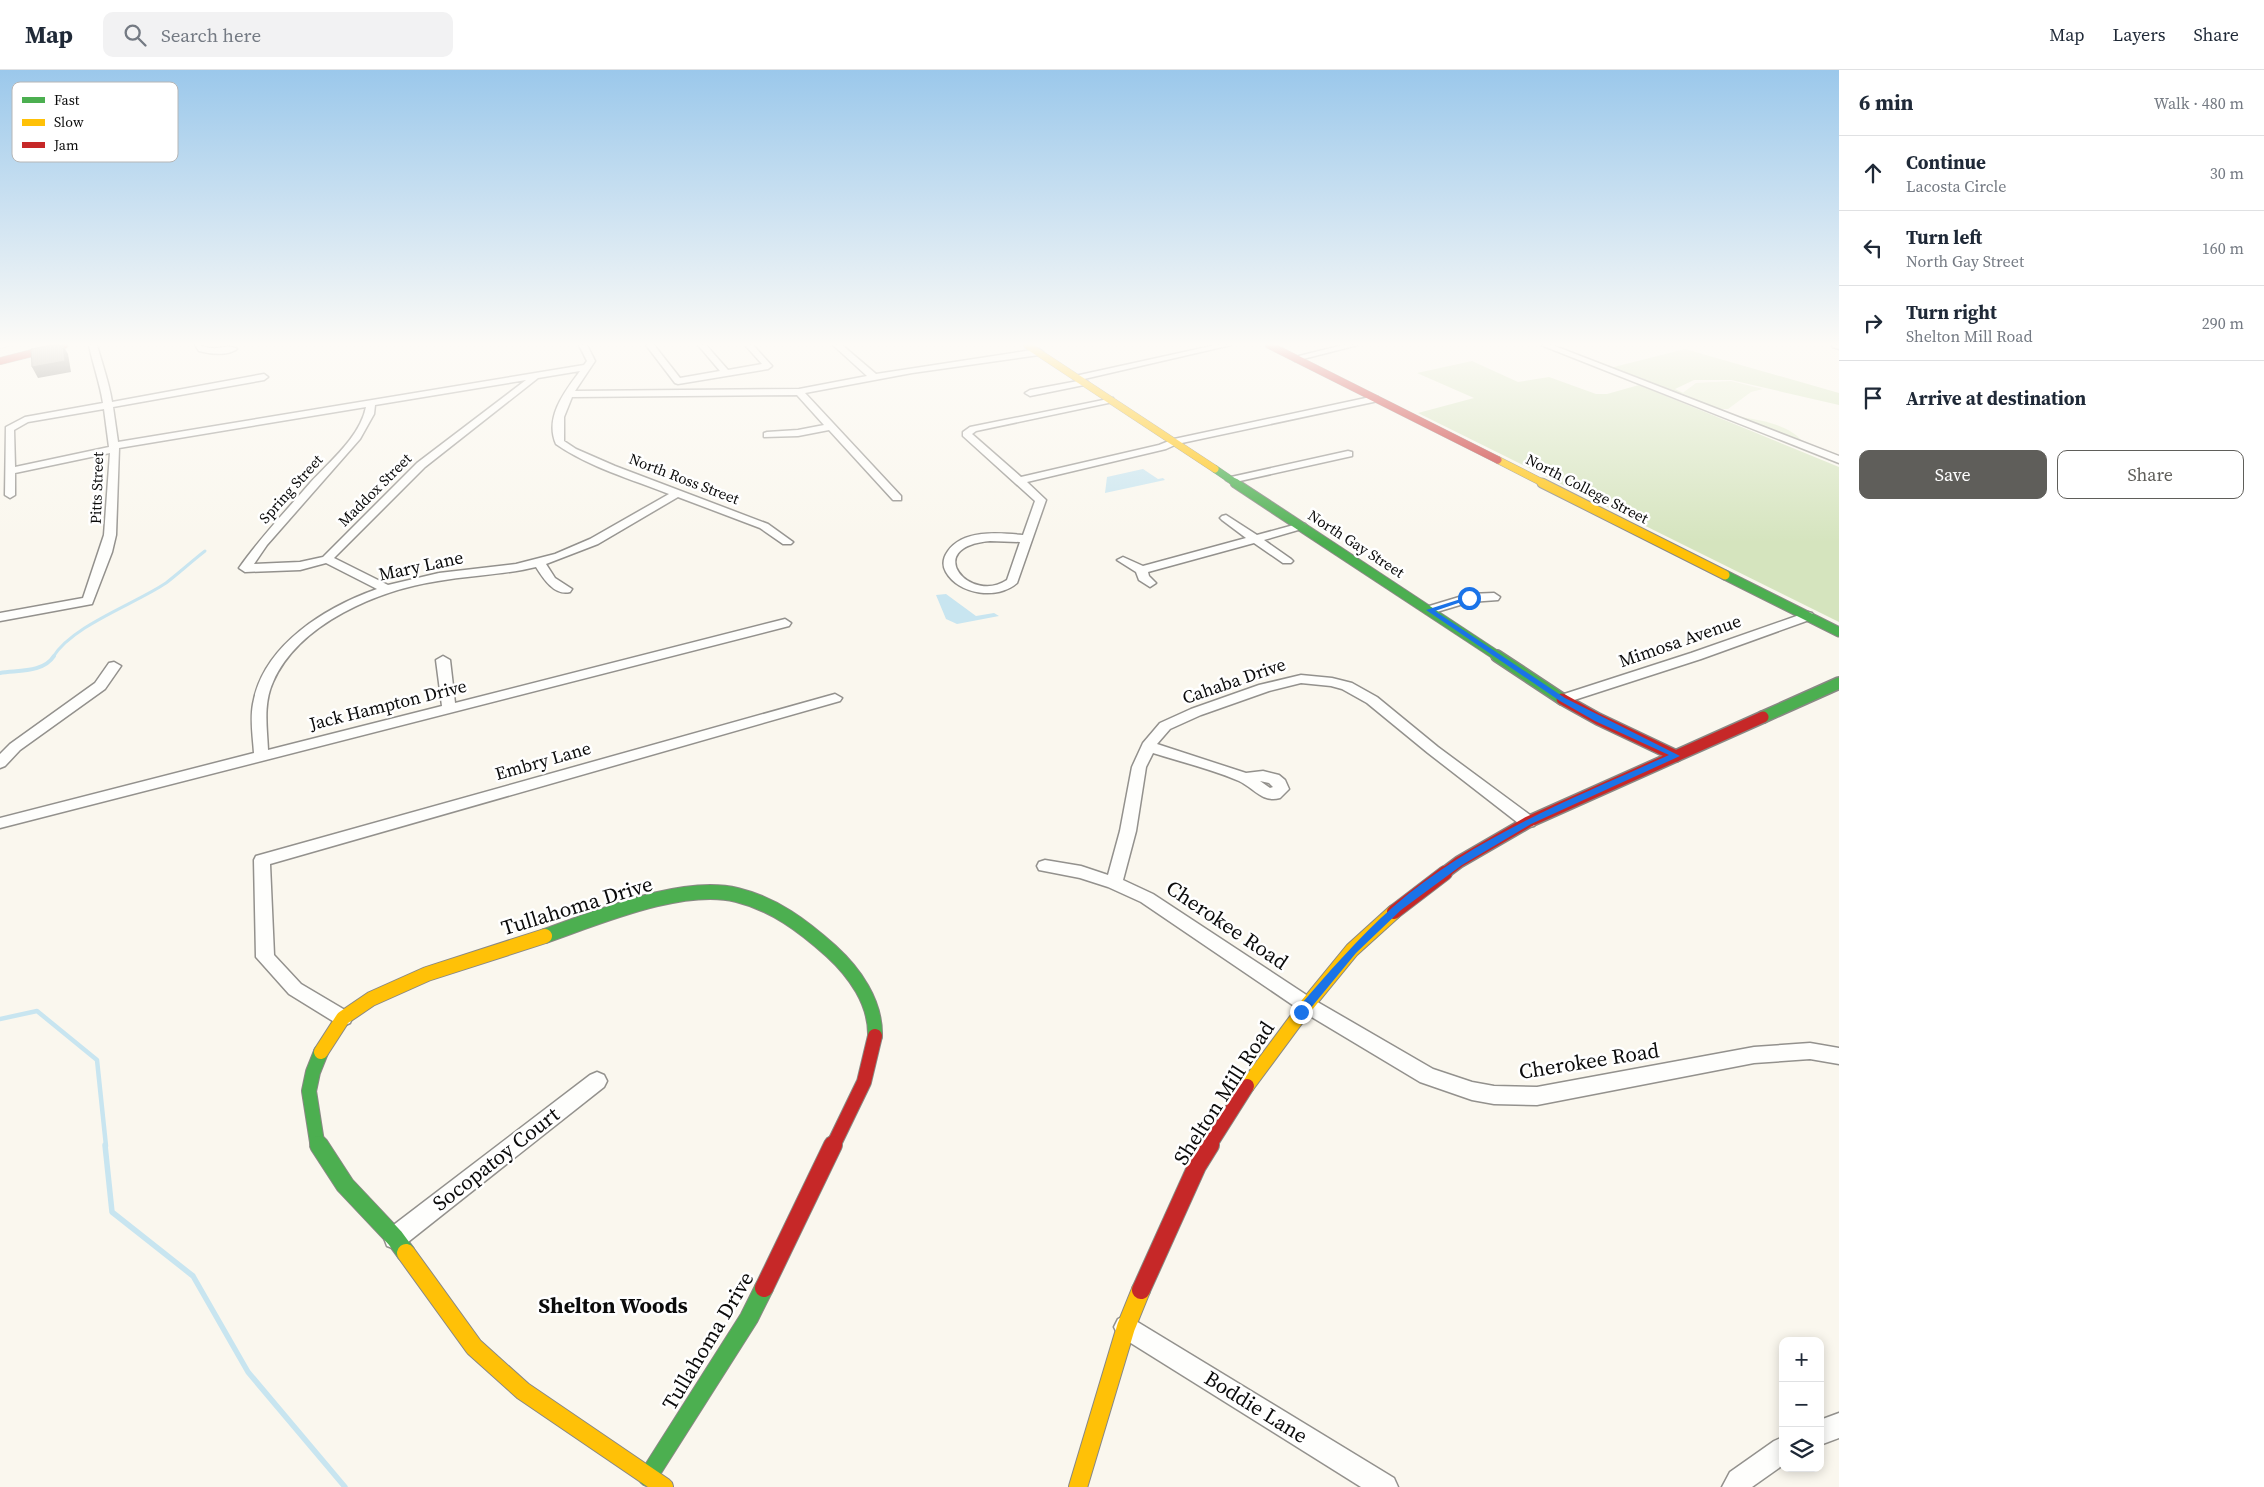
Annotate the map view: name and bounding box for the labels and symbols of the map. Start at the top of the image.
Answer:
legend [12,82,178,162]
text: Fast [54,90,80,110]
text: Slow [54,112,84,132]
text: Jam [53,135,79,155]
street label: Maddox Street [333,448,416,531]
street label: North Ross Street [626,448,742,509]
street label: North College Street [1522,449,1652,529]
street label: Spring Street [254,450,327,528]
street label: Pitts Street [85,451,108,524]
street label: North Gay Street [1304,505,1409,583]
street label: Mary Lane [376,544,466,587]
route start [1458,587,1481,610]
street label: Mimosa Avenue [1615,608,1744,673]
street label: Cahaba Drive [1179,651,1289,710]
street label: Jack Hampton Drive [306,673,469,736]
street label: Embry Lane [492,735,594,786]
street label: Tullahoma Drive [498,869,656,942]
street label: Cherokee Road [1160,873,1294,976]
route end [1290,1001,1313,1024]
street label: Shelton Mill Road [1166,1015,1281,1170]
street label: Cherokee Road [1517,1035,1661,1086]
street label: Socopatoy Court [426,1100,565,1217]
street label: Tullahoma Drive [655,1266,760,1415]
district label: Shelton Woods [538,1290,688,1320]
street label: Boddie Lane [1199,1363,1314,1450]

